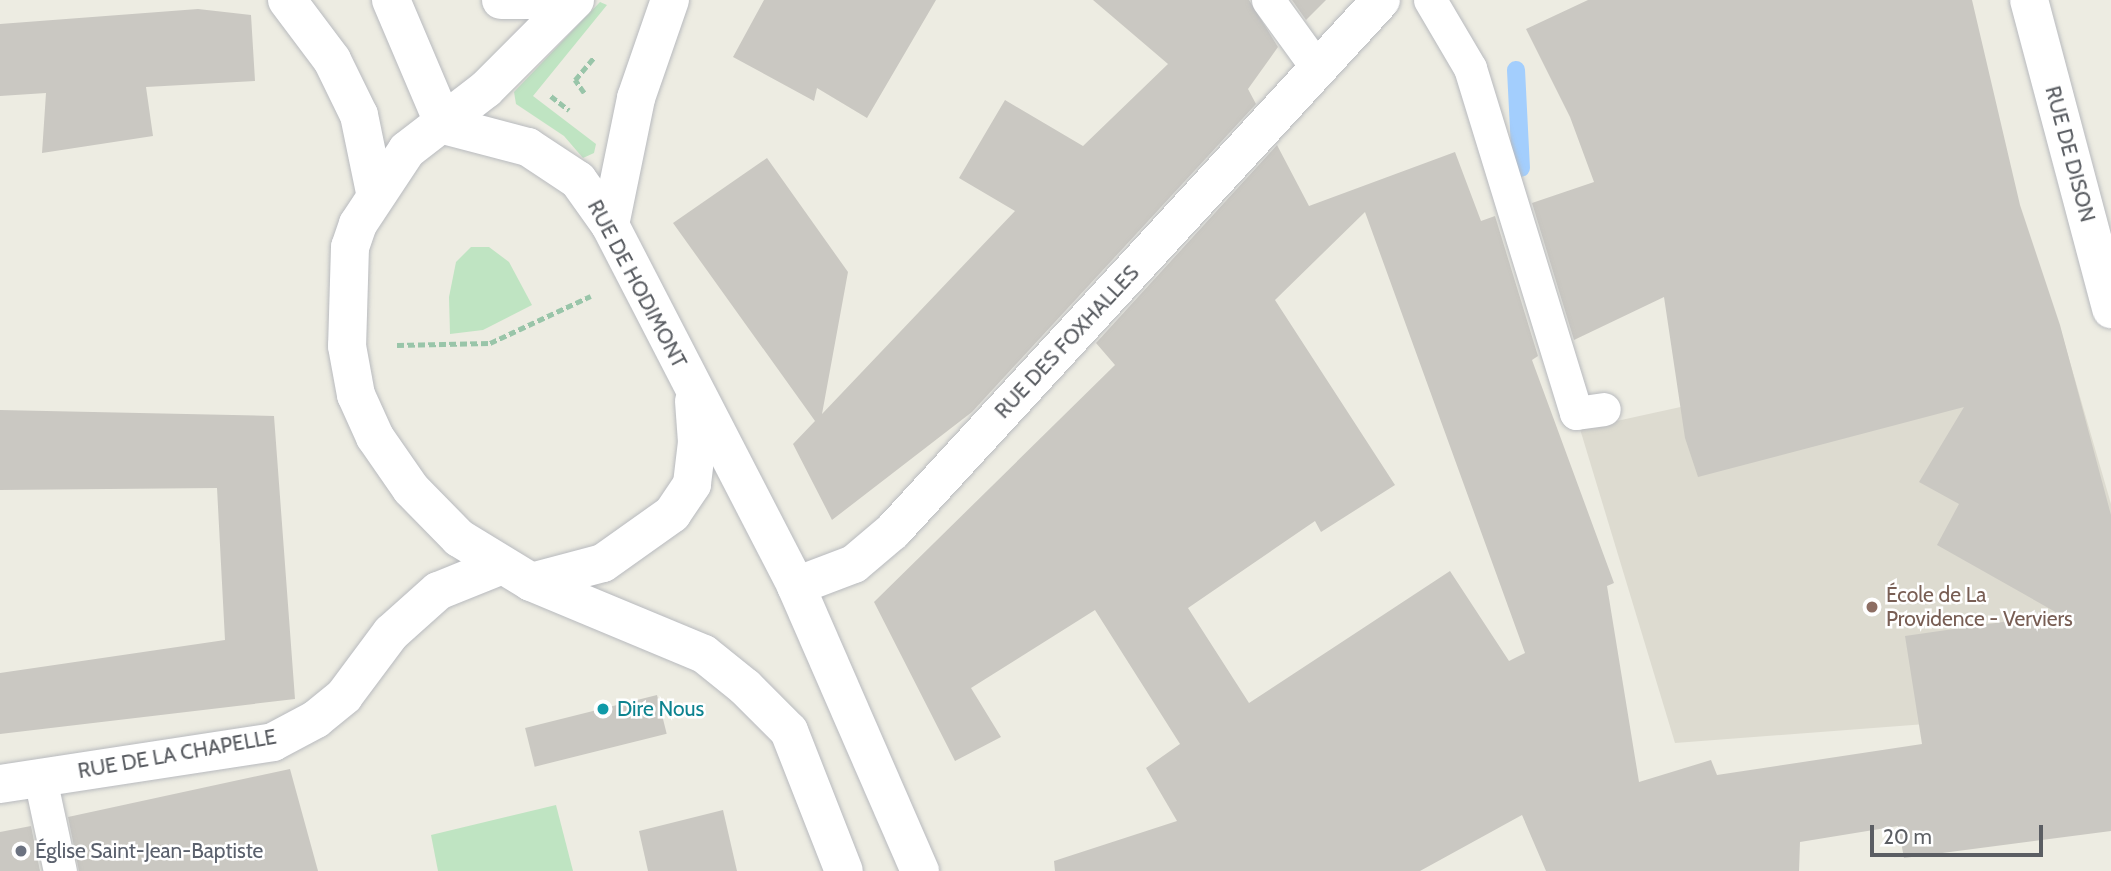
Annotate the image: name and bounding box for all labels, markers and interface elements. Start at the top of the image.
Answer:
street label: RUE DE DISON [2040,83,2100,225]
street label: RUE DE HODIMONT [582,196,692,372]
street label: RUE DES FOXHALLES [990,260,1144,424]
place label: École de La Providence - Verviers [1886,582,2073,632]
marker: École de La Providence - Verviers [1864,599,1880,615]
place label: Dire Nous [617,696,704,722]
marker: Dire Nous [595,701,611,717]
street label: RUE DE LA CHAPELLE [76,724,278,784]
scale bar [1873,812,2046,856]
text: 20 m [1883,824,1932,849]
place label: Église Saint-Jean-Baptiste [35,838,263,864]
marker: Église Saint-Jean-Baptiste [13,843,29,859]

